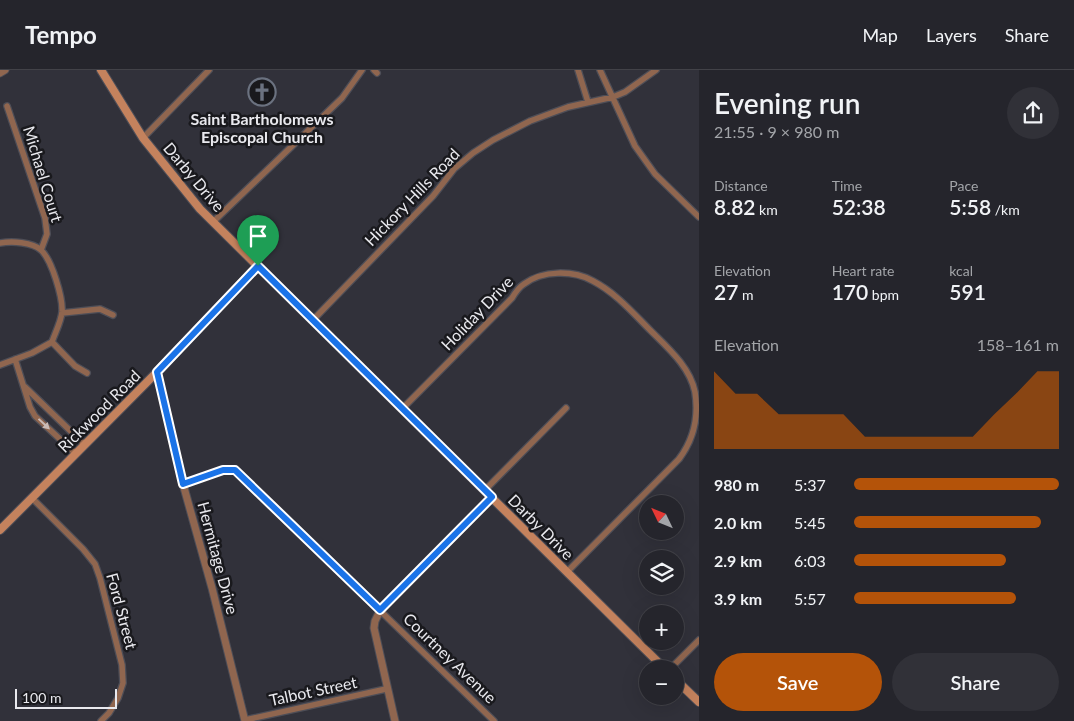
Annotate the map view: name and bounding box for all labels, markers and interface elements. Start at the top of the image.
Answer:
text: Tempo [25,20,97,49]
text: Map [862,24,898,46]
text: Layers [926,24,977,46]
text: Share [1005,24,1049,46]
church icon: Saint Bartholomews Episcopal Church [247,77,277,107]
text: Evening run [714,86,860,120]
button: share [1007,87,1059,139]
place label: Saint Bartholomews Episcopal Church [190,109,334,146]
text: 21:55 · 9 × 980 m [714,122,839,141]
street label: Michael Court [20,124,67,224]
street label: Darby Drive [160,138,229,215]
street label: Hickory Hills Road [360,144,463,249]
text: Distance [714,177,768,194]
text: Time [832,177,862,194]
text: Pace [949,177,978,194]
text: 8.82 [714,194,756,219]
text: 52:38 [832,194,886,219]
text: 5:58 [949,194,991,219]
text: km [756,201,778,218]
text: /km [991,201,1020,218]
pin [237,215,279,266]
icon: arrive [244,222,272,250]
text: Elevation [714,262,771,279]
text: Heart rate [832,262,894,279]
text: kcal [949,262,973,279]
street label: Holiday Drive [437,272,517,354]
text: 27 [714,279,738,304]
text: 170 [832,279,868,304]
text: 591 [949,279,986,304]
text: m [738,286,753,303]
text: bpm [868,286,899,303]
text: Elevation [714,335,779,354]
text: 158–161 m [977,335,1059,354]
street label: Rickwood Road [54,366,144,456]
one-way arrow [38,418,50,430]
text: 980 m [714,475,759,494]
text: 5:37 [794,475,826,494]
street label: Darby Drive [505,490,578,563]
north arrow [639,495,684,540]
map controls [639,495,684,705]
street label: Hermitage Drive [194,499,243,616]
text: 2.0 km [714,513,762,532]
text: 5:45 [794,513,826,532]
button: layers [639,550,684,595]
text: 2.9 km [714,551,762,570]
text: 6:03 [794,551,826,570]
street label: Ford Street [103,571,142,651]
text: 3.9 km [714,589,762,608]
text: 5:57 [794,589,826,608]
button: + [639,605,684,650]
street label: Courtney Avenue [400,609,501,707]
button: Save [714,653,882,711]
button: Share [892,653,1059,711]
button: − [639,660,684,705]
street label: Talbot Street [267,672,359,709]
scale bar [15,686,118,709]
text: 100 m [22,689,61,706]

